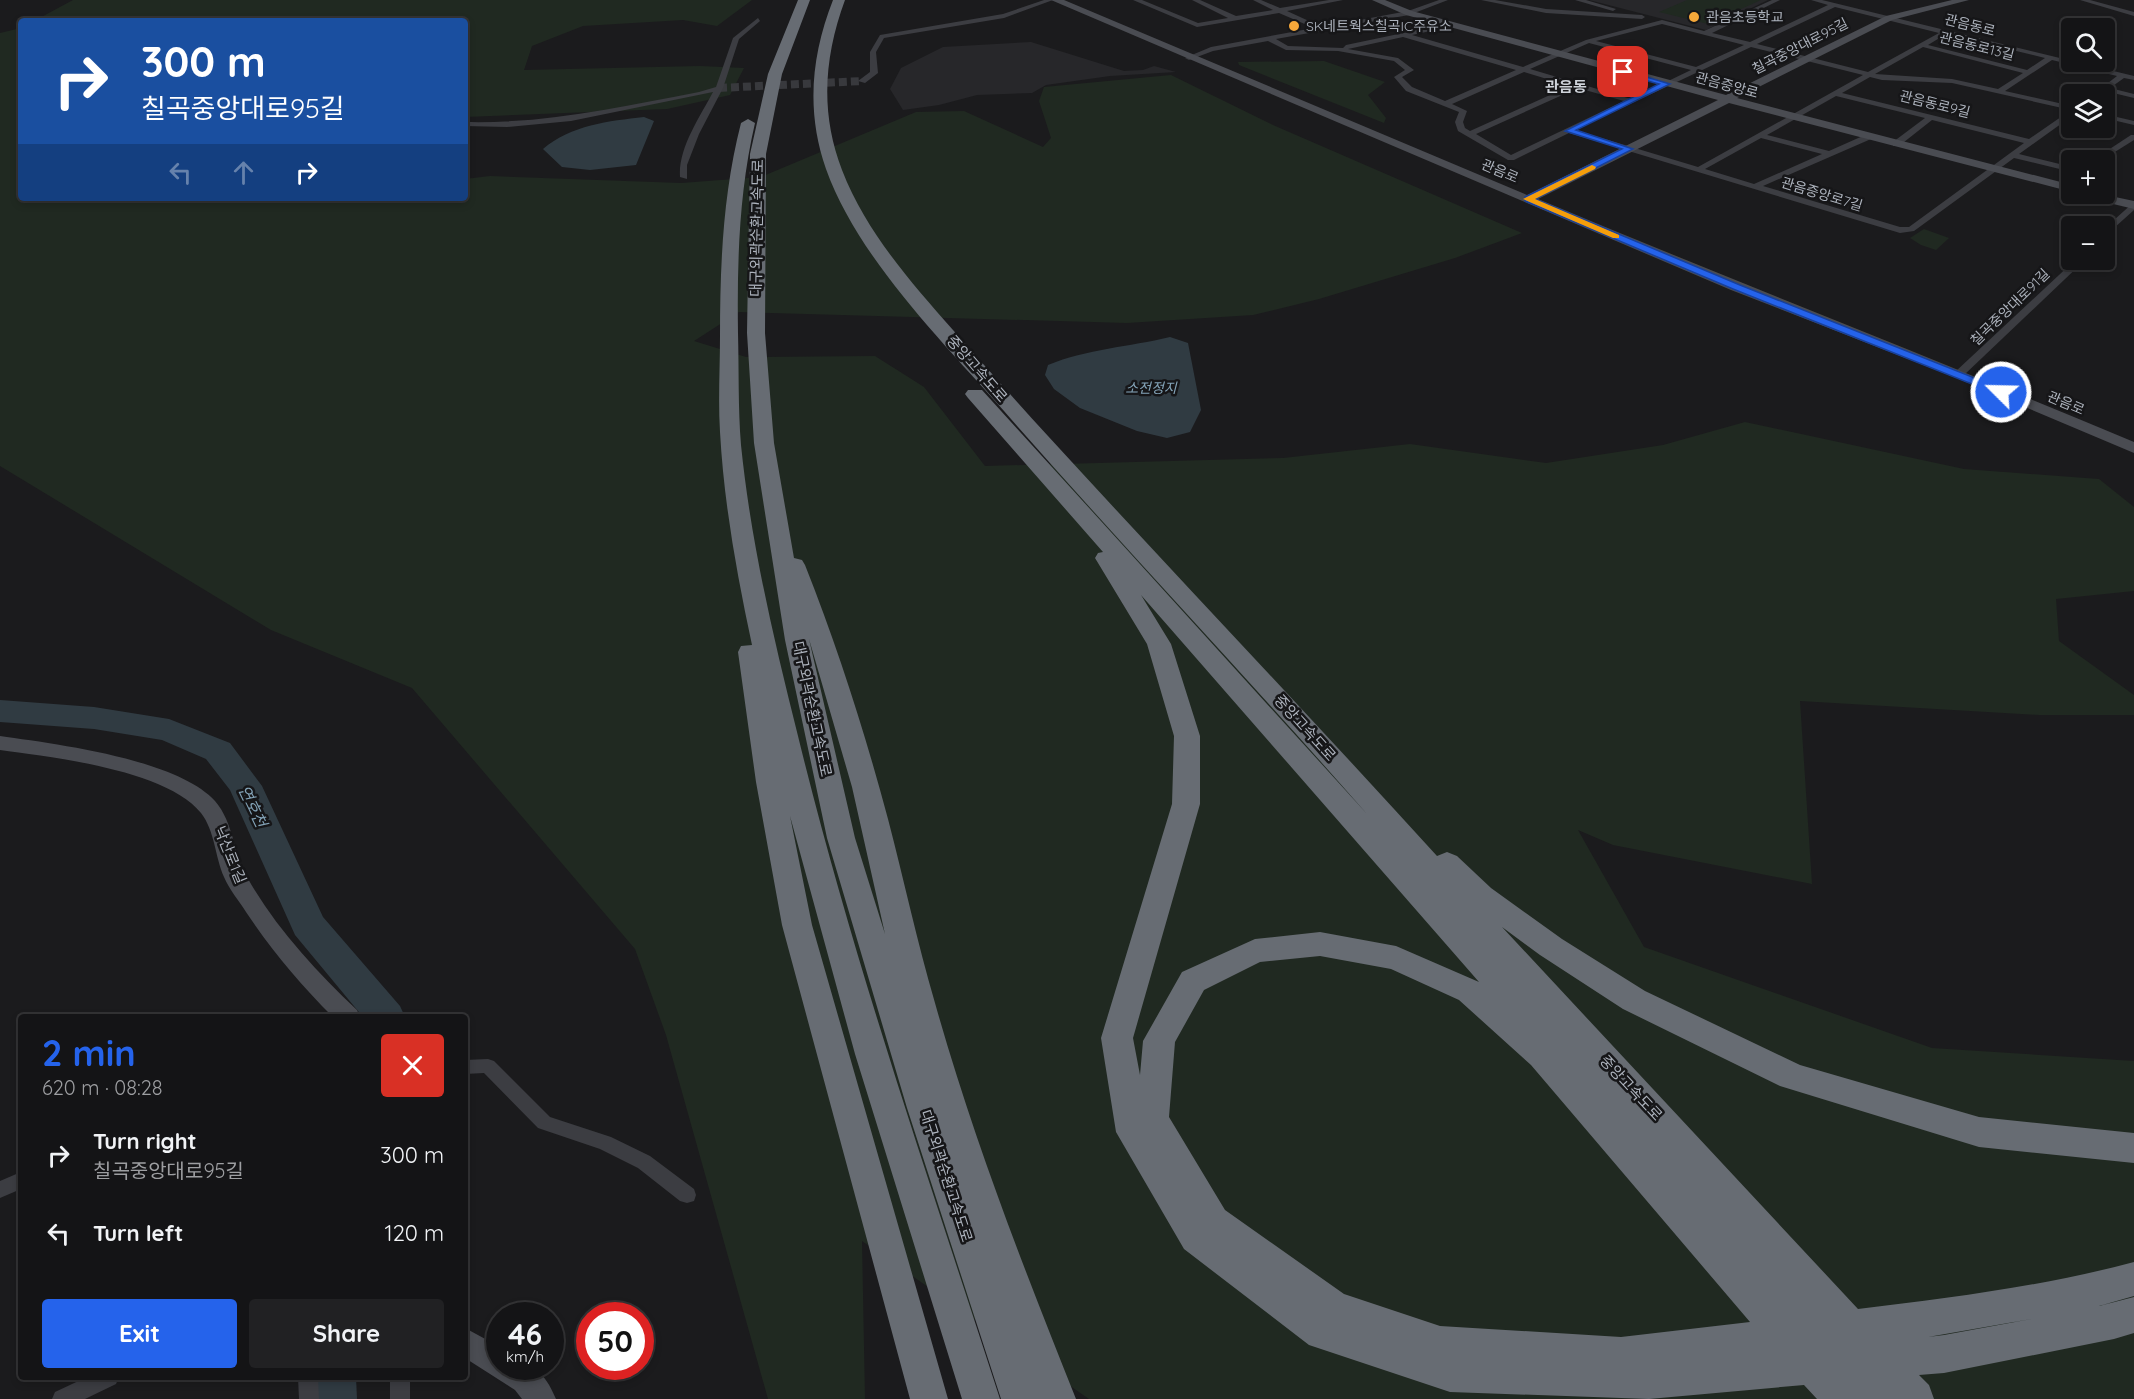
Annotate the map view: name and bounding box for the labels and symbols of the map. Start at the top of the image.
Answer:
place label: 관음초등학교 [1706,8,1783,26]
marker: 관음초등학교 [1687,10,1701,24]
street label: 관음동로 [1943,10,1997,40]
street label: 칠곡중앙대로95길 [1749,14,1851,78]
place label: SK네트웍스칠곡IC주유소 [1306,17,1452,35]
marker: SK네트웍스칠곡IC주유소 [1287,19,1301,33]
street label: 관음동로13길 [1938,28,2016,64]
pin [1597,46,1648,97]
street label: 관음중앙로 [1694,68,1761,102]
district label: 관음동 [1545,77,1587,96]
street label: 관음동로9길 [1898,87,1972,121]
street label: 관음로 [1479,155,1521,187]
street label: 대구외곽순환고속도로 [746,159,767,297]
street label: 관음중앙로7길 [1779,173,1865,215]
street label: 칠곡중앙대로91길 [1967,265,2053,349]
street label: 중앙고속도로 [943,331,1012,406]
position arrow [1969,360,2033,424]
water label: 소전정지 [1125,379,1178,397]
street label: 관음로 [2045,387,2087,419]
street label: 대구외곽순환고속도로 [789,639,836,778]
street label: 중앙고속도로 [1271,691,1340,765]
water label: 연호천 [234,782,273,832]
street label: 낙산로1길 [210,823,251,887]
street label: 중앙고속도로 [1596,1051,1667,1124]
street label: 대구외곽순환고속도로 [916,1107,977,1244]
speed limit sign: 50 [576,1302,654,1380]

